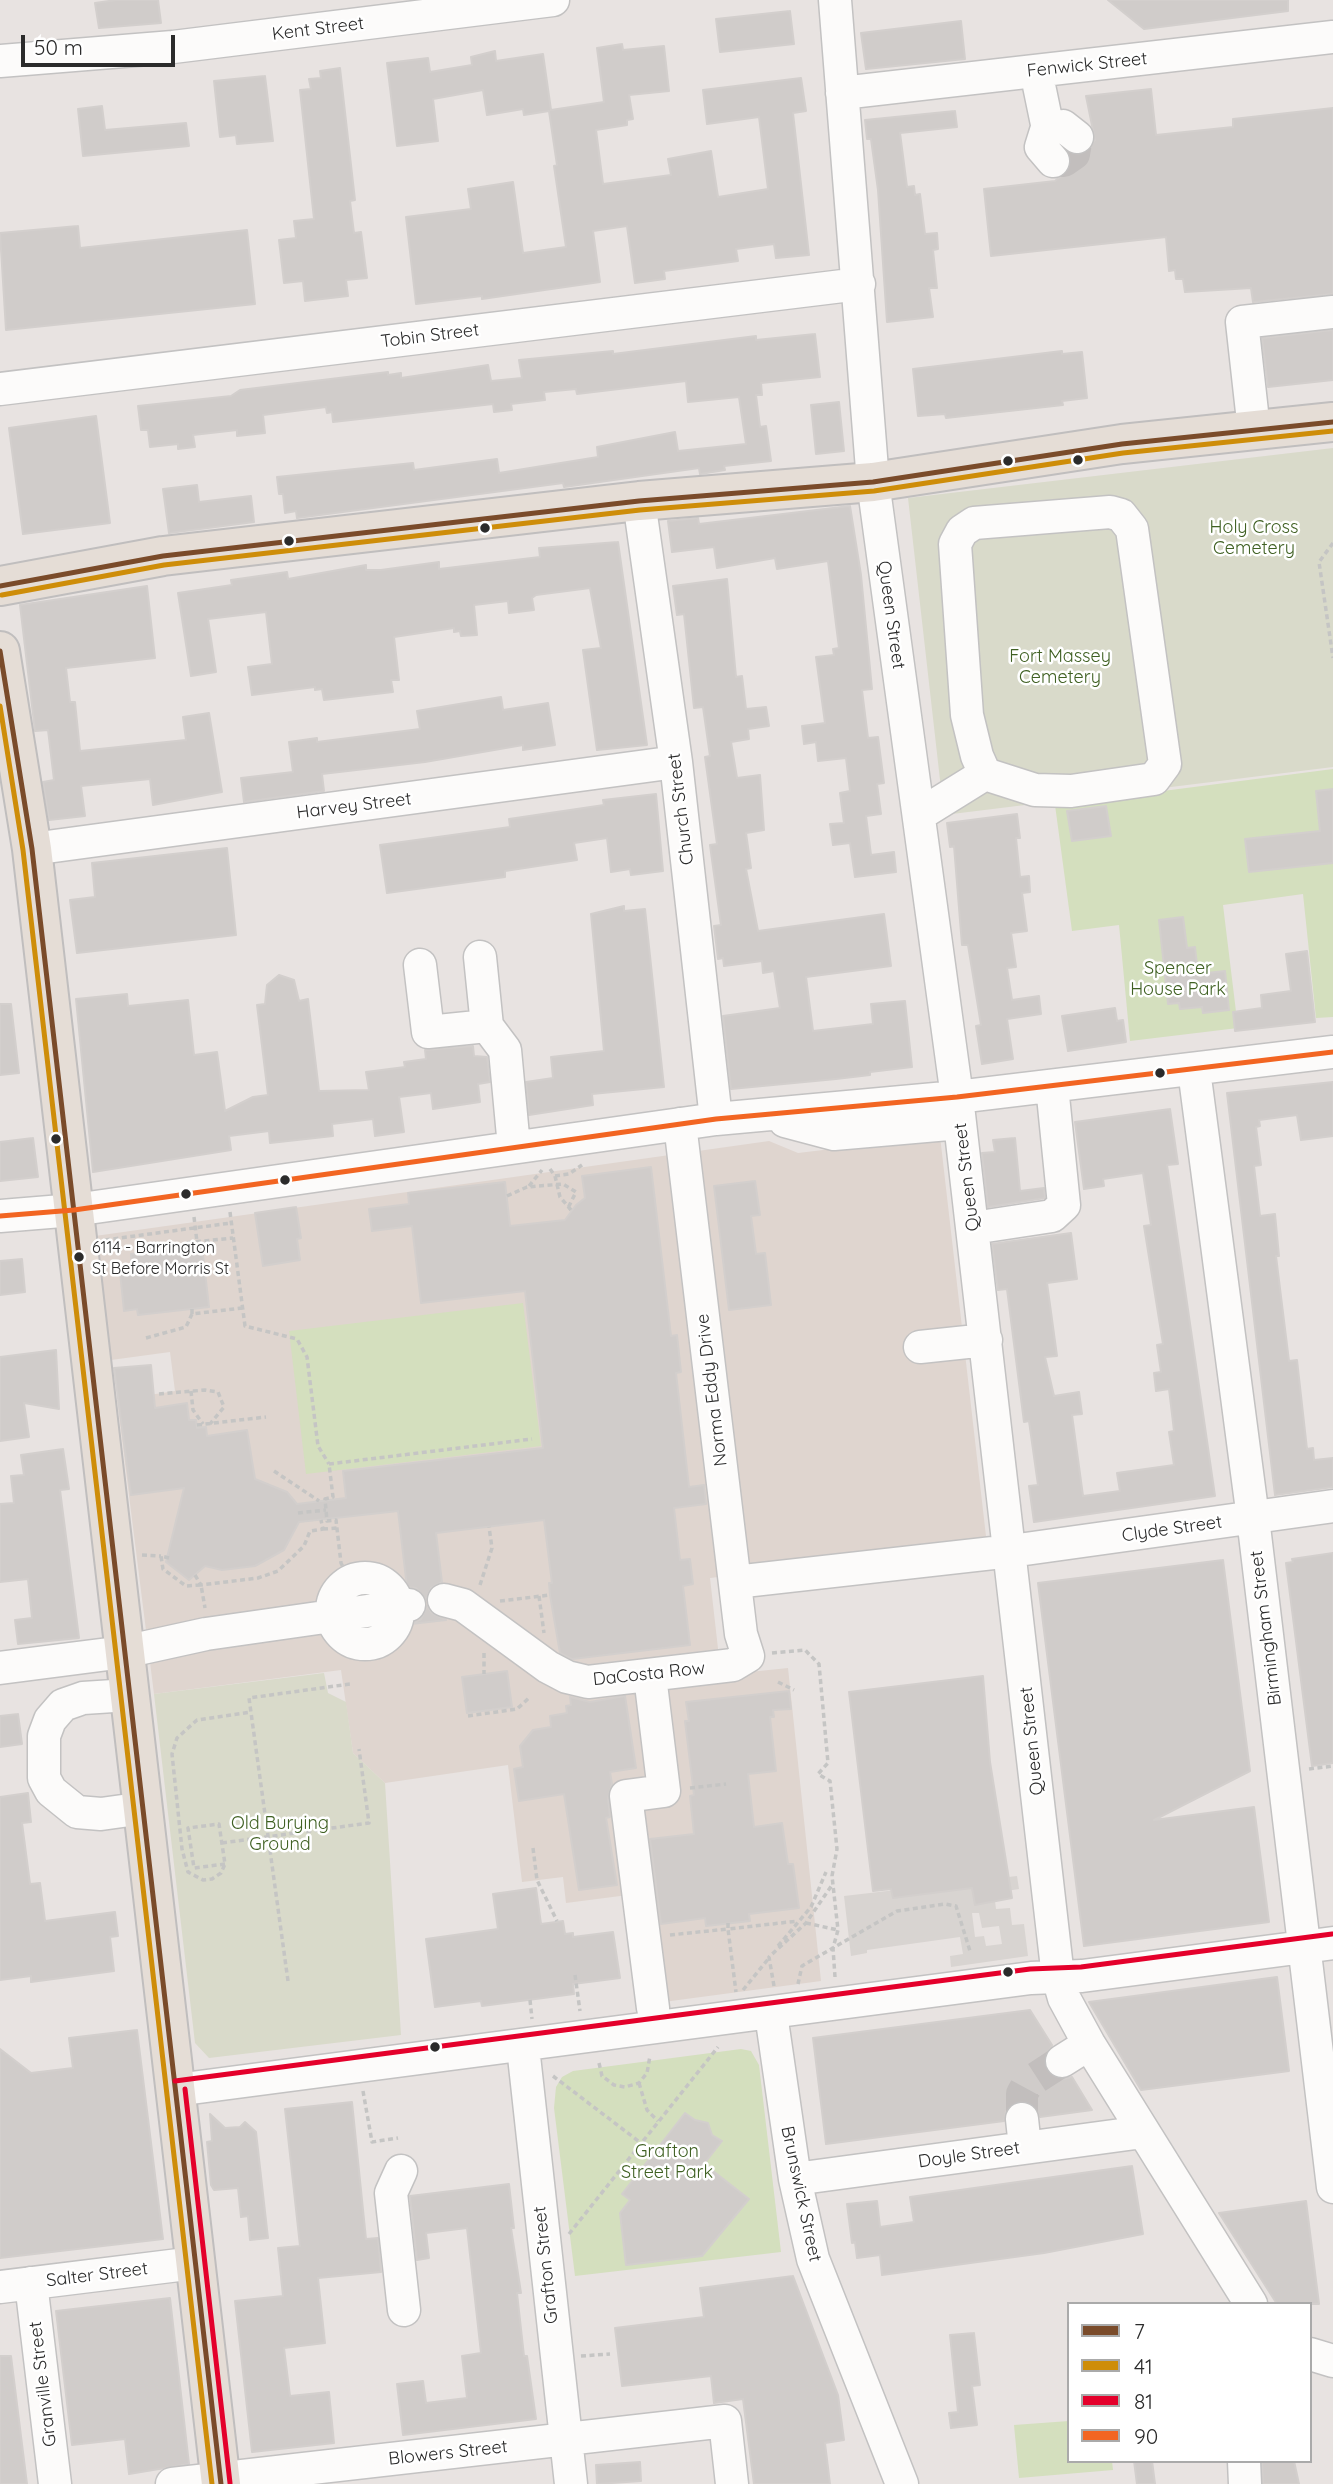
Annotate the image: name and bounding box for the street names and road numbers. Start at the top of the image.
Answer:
street label: Kent Street [271,13,365,45]
street label: Fenwick Street [1026,48,1148,82]
street label: Tobin Street [380,319,480,353]
street label: Queen Street [873,560,909,670]
street label: Church Street [663,752,699,866]
street label: Harvey Street [295,788,413,824]
street label: Queen Street [950,1122,984,1232]
street label: Norma Eddy Drive [692,1312,732,1468]
street label: Clyde Street [1121,1511,1223,1547]
street label: Birmingham Street [1246,1549,1286,1707]
street label: DaCosta Row [592,1657,706,1691]
street label: Queen Street [1016,1686,1048,1796]
street label: Brunswick Street [776,2124,826,2264]
street label: Doyle Street [917,2137,1021,2173]
street label: Grafton Street [529,2205,563,2325]
street label: Salter Street [45,2258,149,2292]
street label: Granville Street [25,2320,61,2448]
street label: Blowers Street [387,2436,509,2470]

